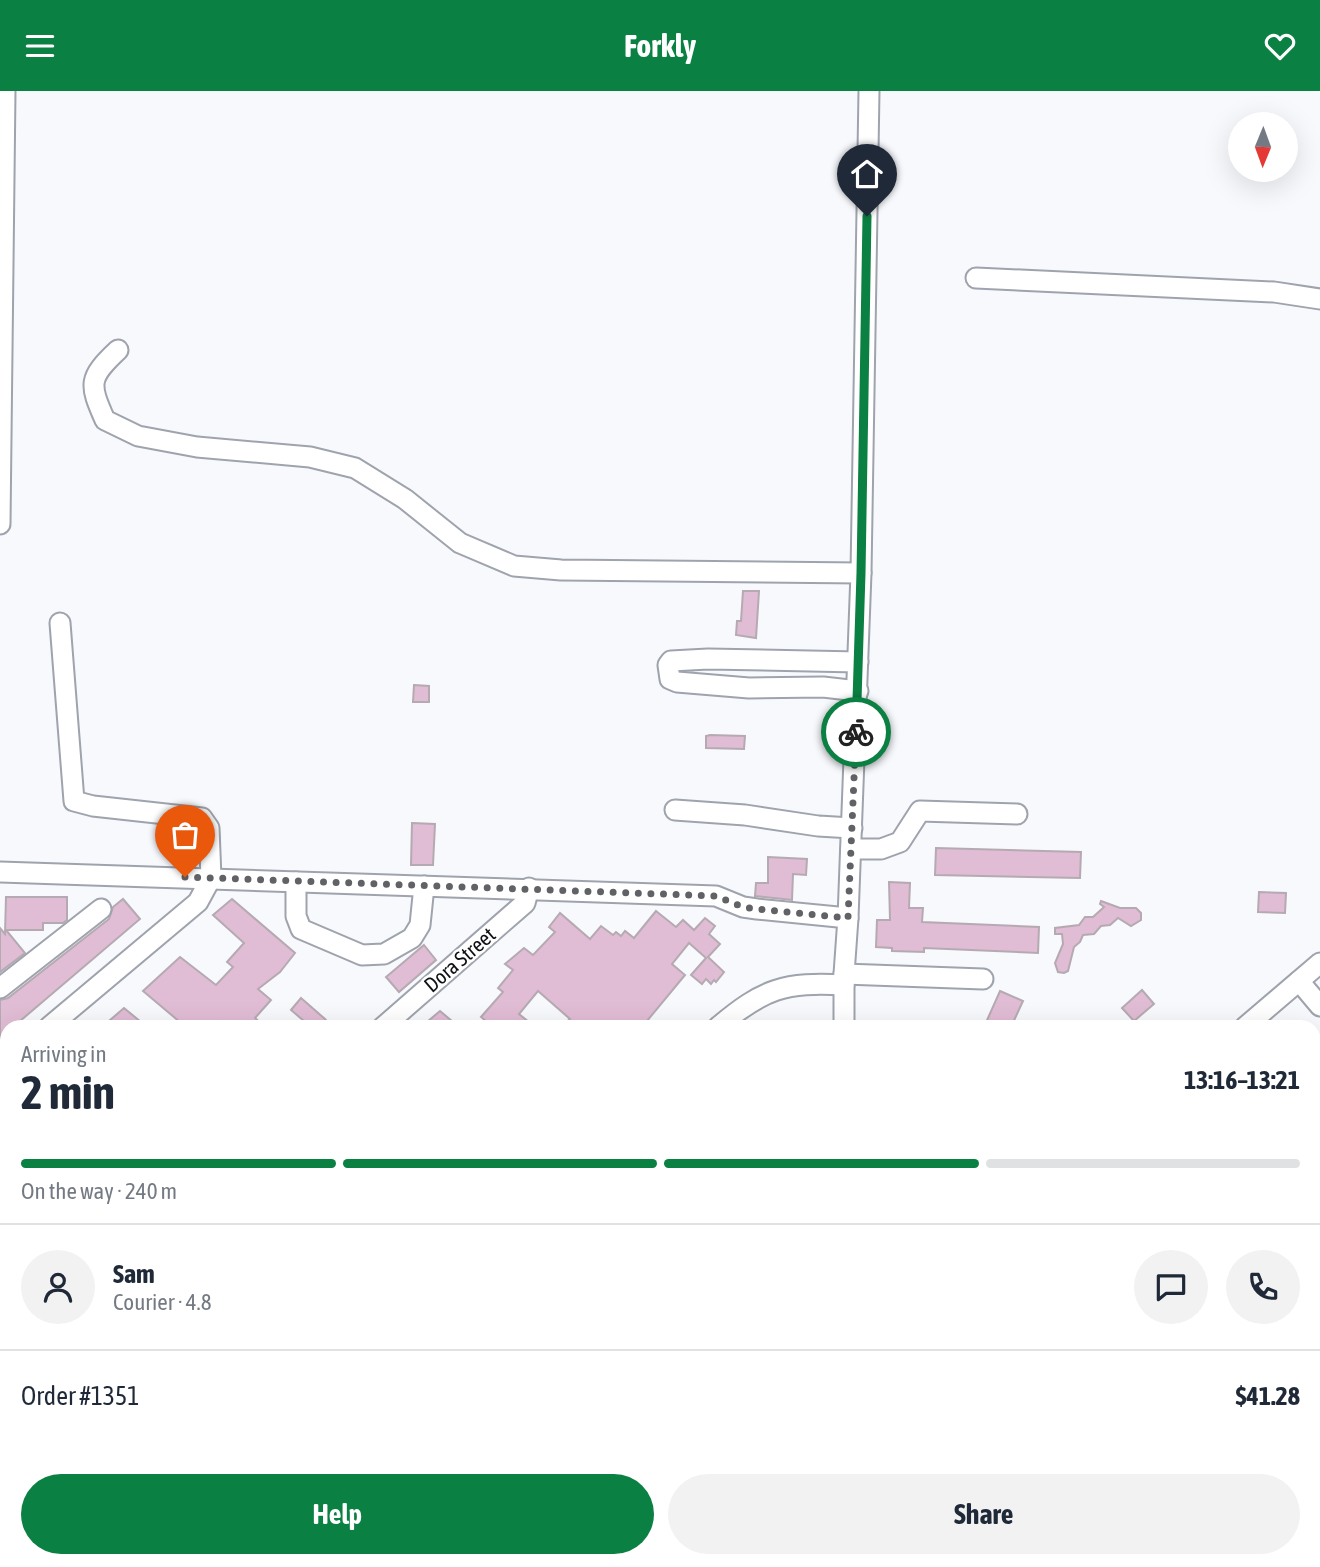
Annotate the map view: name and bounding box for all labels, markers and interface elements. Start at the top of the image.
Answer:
icon: menu [21,27,59,65]
text: Forkly [624,27,696,64]
icon: heart [1261,27,1299,65]
north arrow [1228,112,1298,182]
map controls [1228,112,1298,182]
pin [837,144,897,216]
icon: home [848,155,886,193]
courier [821,697,891,767]
icon: bike [837,713,875,751]
pin [155,805,215,877]
icon: bag [166,816,204,854]
street label: Dora Street [419,922,500,997]
text: Arriving in [21,1041,107,1067]
text: 13:16–13:21 [1184,1065,1300,1095]
text: 2 min [21,1066,115,1119]
text: On the way · 240 m [21,1178,177,1204]
button: person [21,1250,95,1324]
button: chat [1134,1250,1208,1324]
button: phone [1226,1250,1300,1324]
text: Sam [113,1259,155,1289]
text: Courier · 4.8 [113,1289,212,1315]
text: Order #1351 [21,1381,140,1411]
text: $41.28 [1236,1381,1300,1411]
button: Help [21,1474,654,1554]
button: Share [668,1474,1300,1554]

